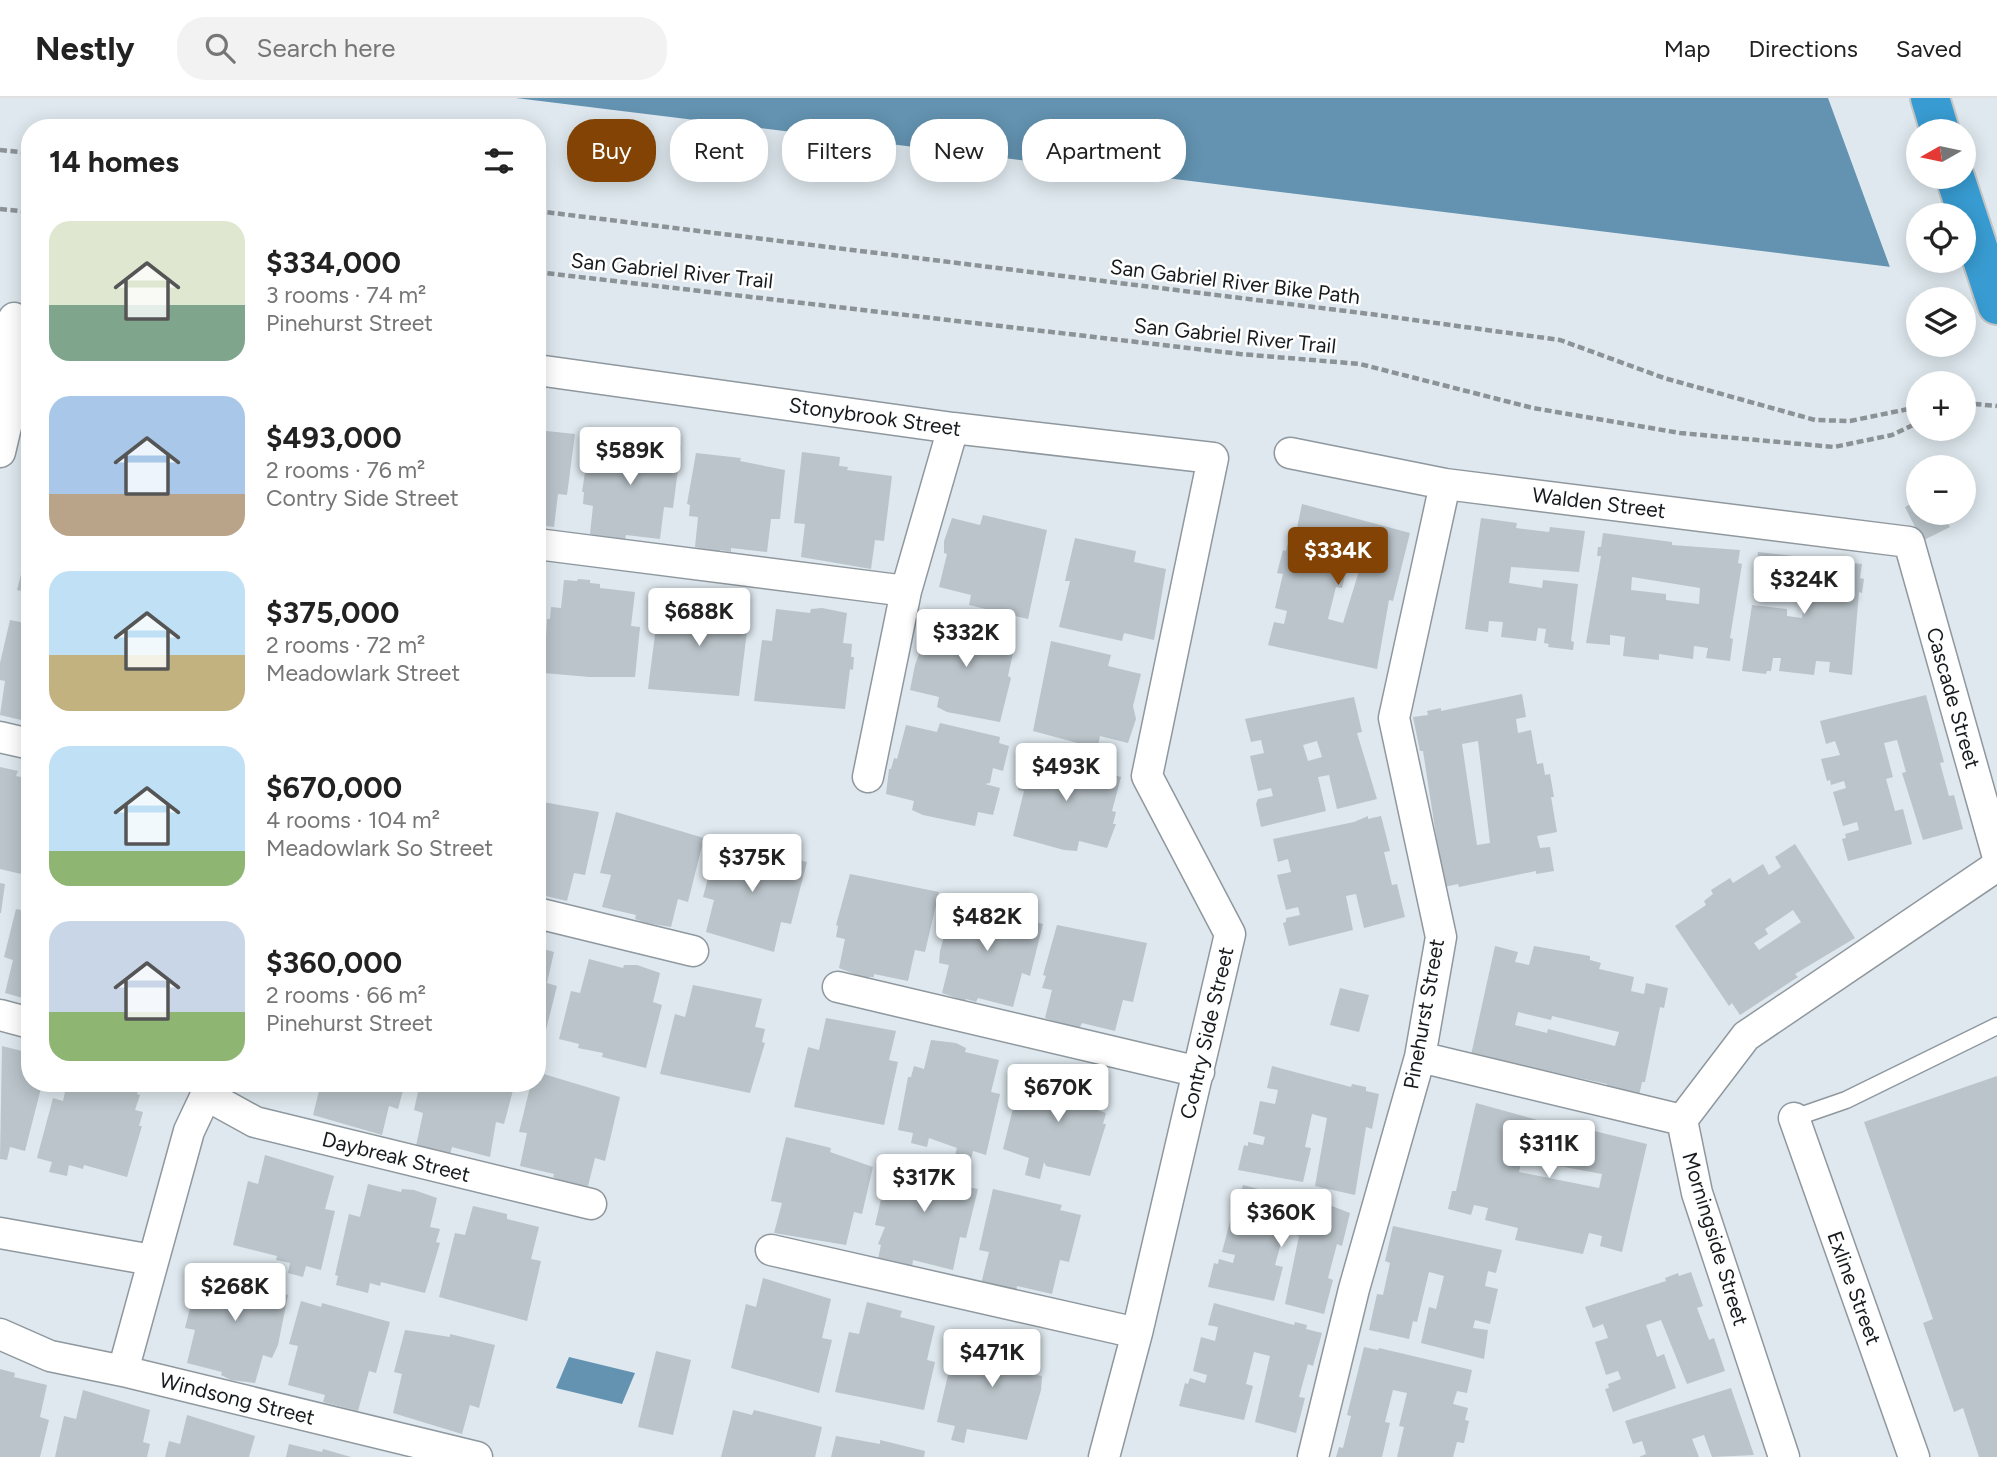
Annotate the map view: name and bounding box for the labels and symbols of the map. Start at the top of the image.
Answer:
north arrow [1906,119,1976,189]
street label: San Gabriel River Trail [570,247,774,294]
street label: San Gabriel River Bike Path [1109,254,1362,309]
street label: San Gabriel River Trail [1133,312,1337,359]
street label: Stonybrook Street [787,392,963,441]
pin: $589K [581,428,679,487]
street label: Walden Street [1531,482,1667,523]
pin: $334K [1289,528,1387,587]
pin: $324K [1755,556,1853,616]
pin: $688K [650,588,748,648]
pin: $332K [917,610,1015,669]
street label: Cascade Street [1921,624,1986,771]
pin: $493K [1017,744,1115,803]
pin: $375K [703,834,801,894]
pin: $482K [938,894,1036,953]
street label: Pinehurst Street [1398,937,1449,1091]
street label: Contry Side Street [1175,944,1238,1121]
pin: $670K [1009,1065,1107,1124]
pin: $311K [1500,1121,1598,1180]
street label: Daybreak Street [319,1126,473,1187]
street label: Morningside Street [1677,1149,1754,1329]
pin: $317K [875,1154,973,1214]
pin: $360K [1232,1190,1330,1249]
street label: Exline Street [1822,1228,1887,1348]
pin: $268K [186,1264,284,1323]
pin: $471K [943,1330,1041,1389]
street label: Windsong Street [157,1367,317,1430]

